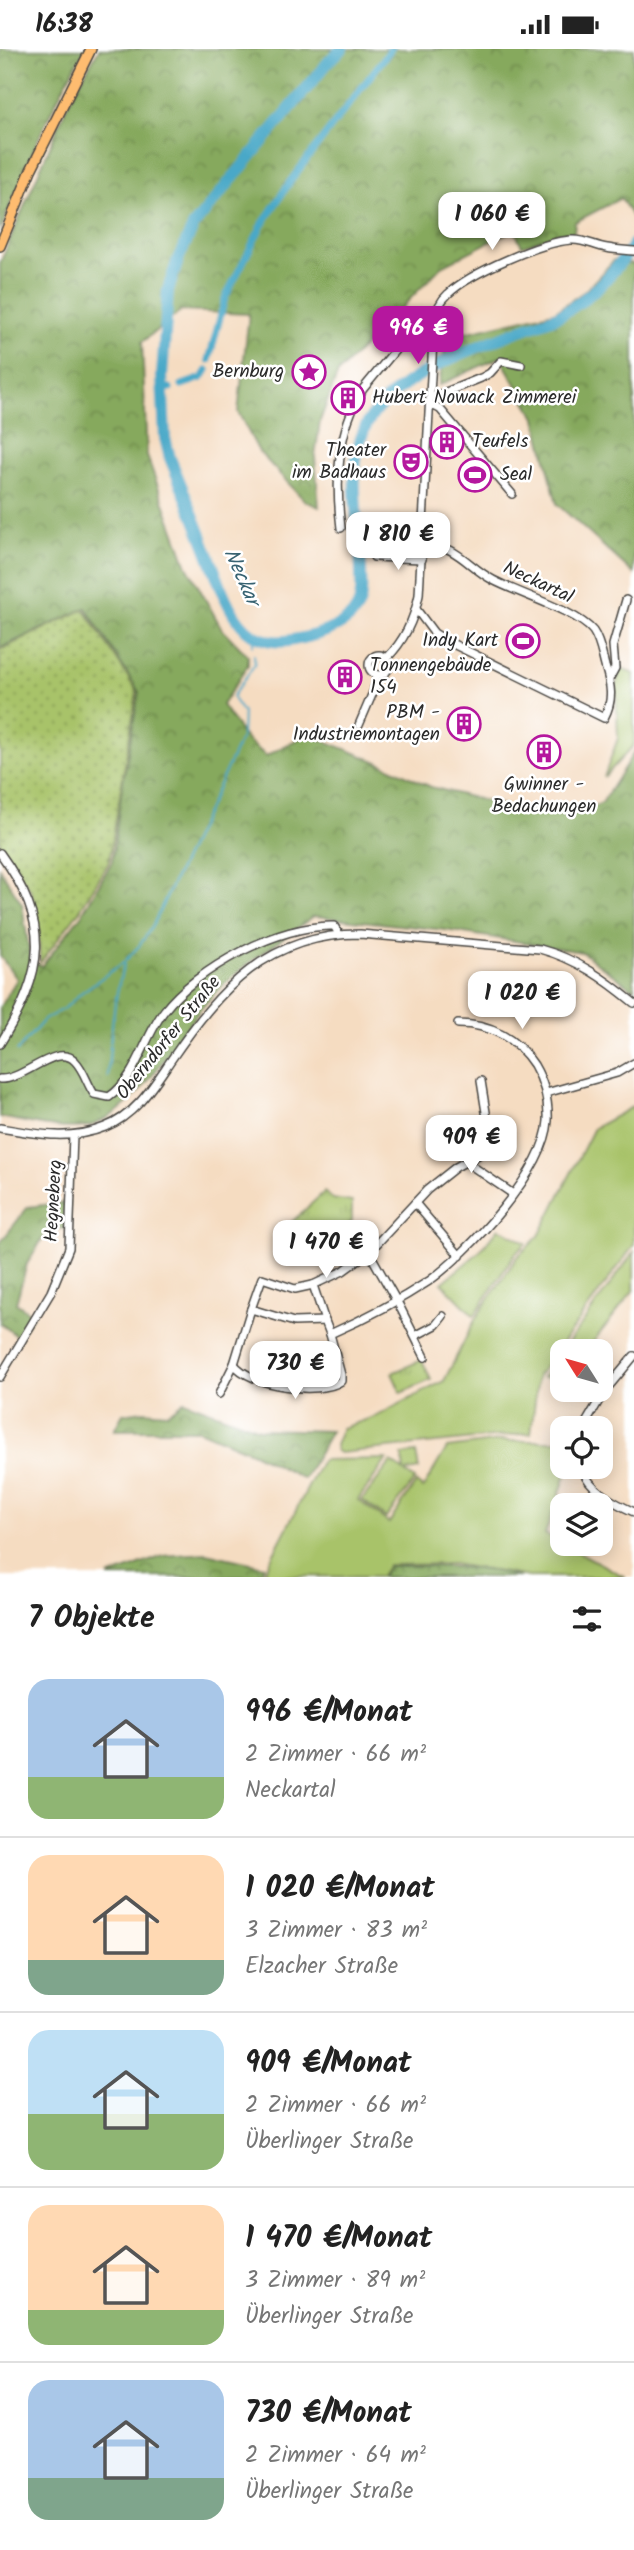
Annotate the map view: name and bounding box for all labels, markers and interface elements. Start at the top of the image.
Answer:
text: 16:38 [35,4,93,46]
pin: 1 060 € [427,193,557,252]
text: 1 060 € [454,197,530,233]
pin: 996 € [369,307,467,366]
text: 996 € [388,311,448,347]
place icon: Bernburg [290,353,328,391]
place label: Bernburg [213,357,284,387]
building icon: Hubert Nowack Zimmerei [329,379,367,417]
place label: Hubert Nowack Zimmerei [372,383,578,413]
building icon: Teufels [428,423,466,461]
place label: Teufels [472,427,528,457]
place label: Theater im Badhaus [292,436,388,488]
theatre icon: Theater im Badhaus [392,443,430,481]
sports icon: Seal [456,456,494,494]
place label: Seal [500,460,533,490]
pin: 1 810 € [333,512,463,572]
text: 1 810 € [362,517,434,553]
water label: Neckar [214,543,270,615]
street label: Neckartal [498,554,579,613]
sports icon: Indy Kart [504,622,542,660]
place label: Indy Kart [422,626,499,656]
place label: Tonnengebäude 154 [370,651,492,703]
building icon: Tonnengebäude 154 [326,658,364,696]
place label: PBM - Industriemontagen [293,698,440,750]
building icon: PBM - Industriemontagen [445,705,483,743]
building icon: Gwinner - Bedachungen [525,733,563,771]
place label: Gwinner - Bedachungen [492,770,596,822]
street label: Oberndorfer Straße [109,969,229,1107]
pin: 1 020 € [457,971,587,1031]
text: 1 020 € [484,976,560,1012]
pin: 909 € [422,1115,520,1175]
text: 909 € [442,1120,500,1156]
street label: Hegneberg [37,1159,71,1243]
pin: 1 470 € [261,1221,391,1280]
text: 1 470 € [289,1225,363,1261]
north arrow [550,1339,612,1402]
map controls [550,1339,613,1556]
pin: 730 € [246,1341,344,1401]
text: 730 € [266,1346,324,1382]
button: locate [550,1416,613,1479]
button: layers [550,1493,613,1556]
text: 7 Objekte [28,1595,155,1643]
icon: filters [568,1600,606,1638]
text: 996 €/Monat [245,1689,412,1737]
icon: home [84,1707,168,1791]
text: 2 Zimmer · 66 m² [245,1737,426,1773]
text: Neckartal [245,1773,336,1809]
text: 1 020 €/Monat [245,1865,435,1913]
icon: home [84,1883,168,1967]
text: 3 Zimmer · 83 m² [245,1913,427,1949]
text: Elzacher Straße [245,1949,398,1985]
text: 909 €/Monat [245,2040,412,2088]
icon: home [84,2058,168,2142]
text: 2 Zimmer · 66 m² [245,2088,426,2124]
text: Überlinger Straße [245,2124,413,2160]
text: 1 470 €/Monat [245,2215,432,2263]
icon: home [84,2233,168,2317]
text: 3 Zimmer · 89 m² [245,2263,425,2299]
text: Überlinger Straße [245,2299,413,2335]
text: 730 €/Monat [245,2390,412,2438]
icon: home [84,2408,168,2492]
text: 2 Zimmer · 64 m² [245,2438,426,2474]
text: Überlinger Straße [245,2474,413,2510]

